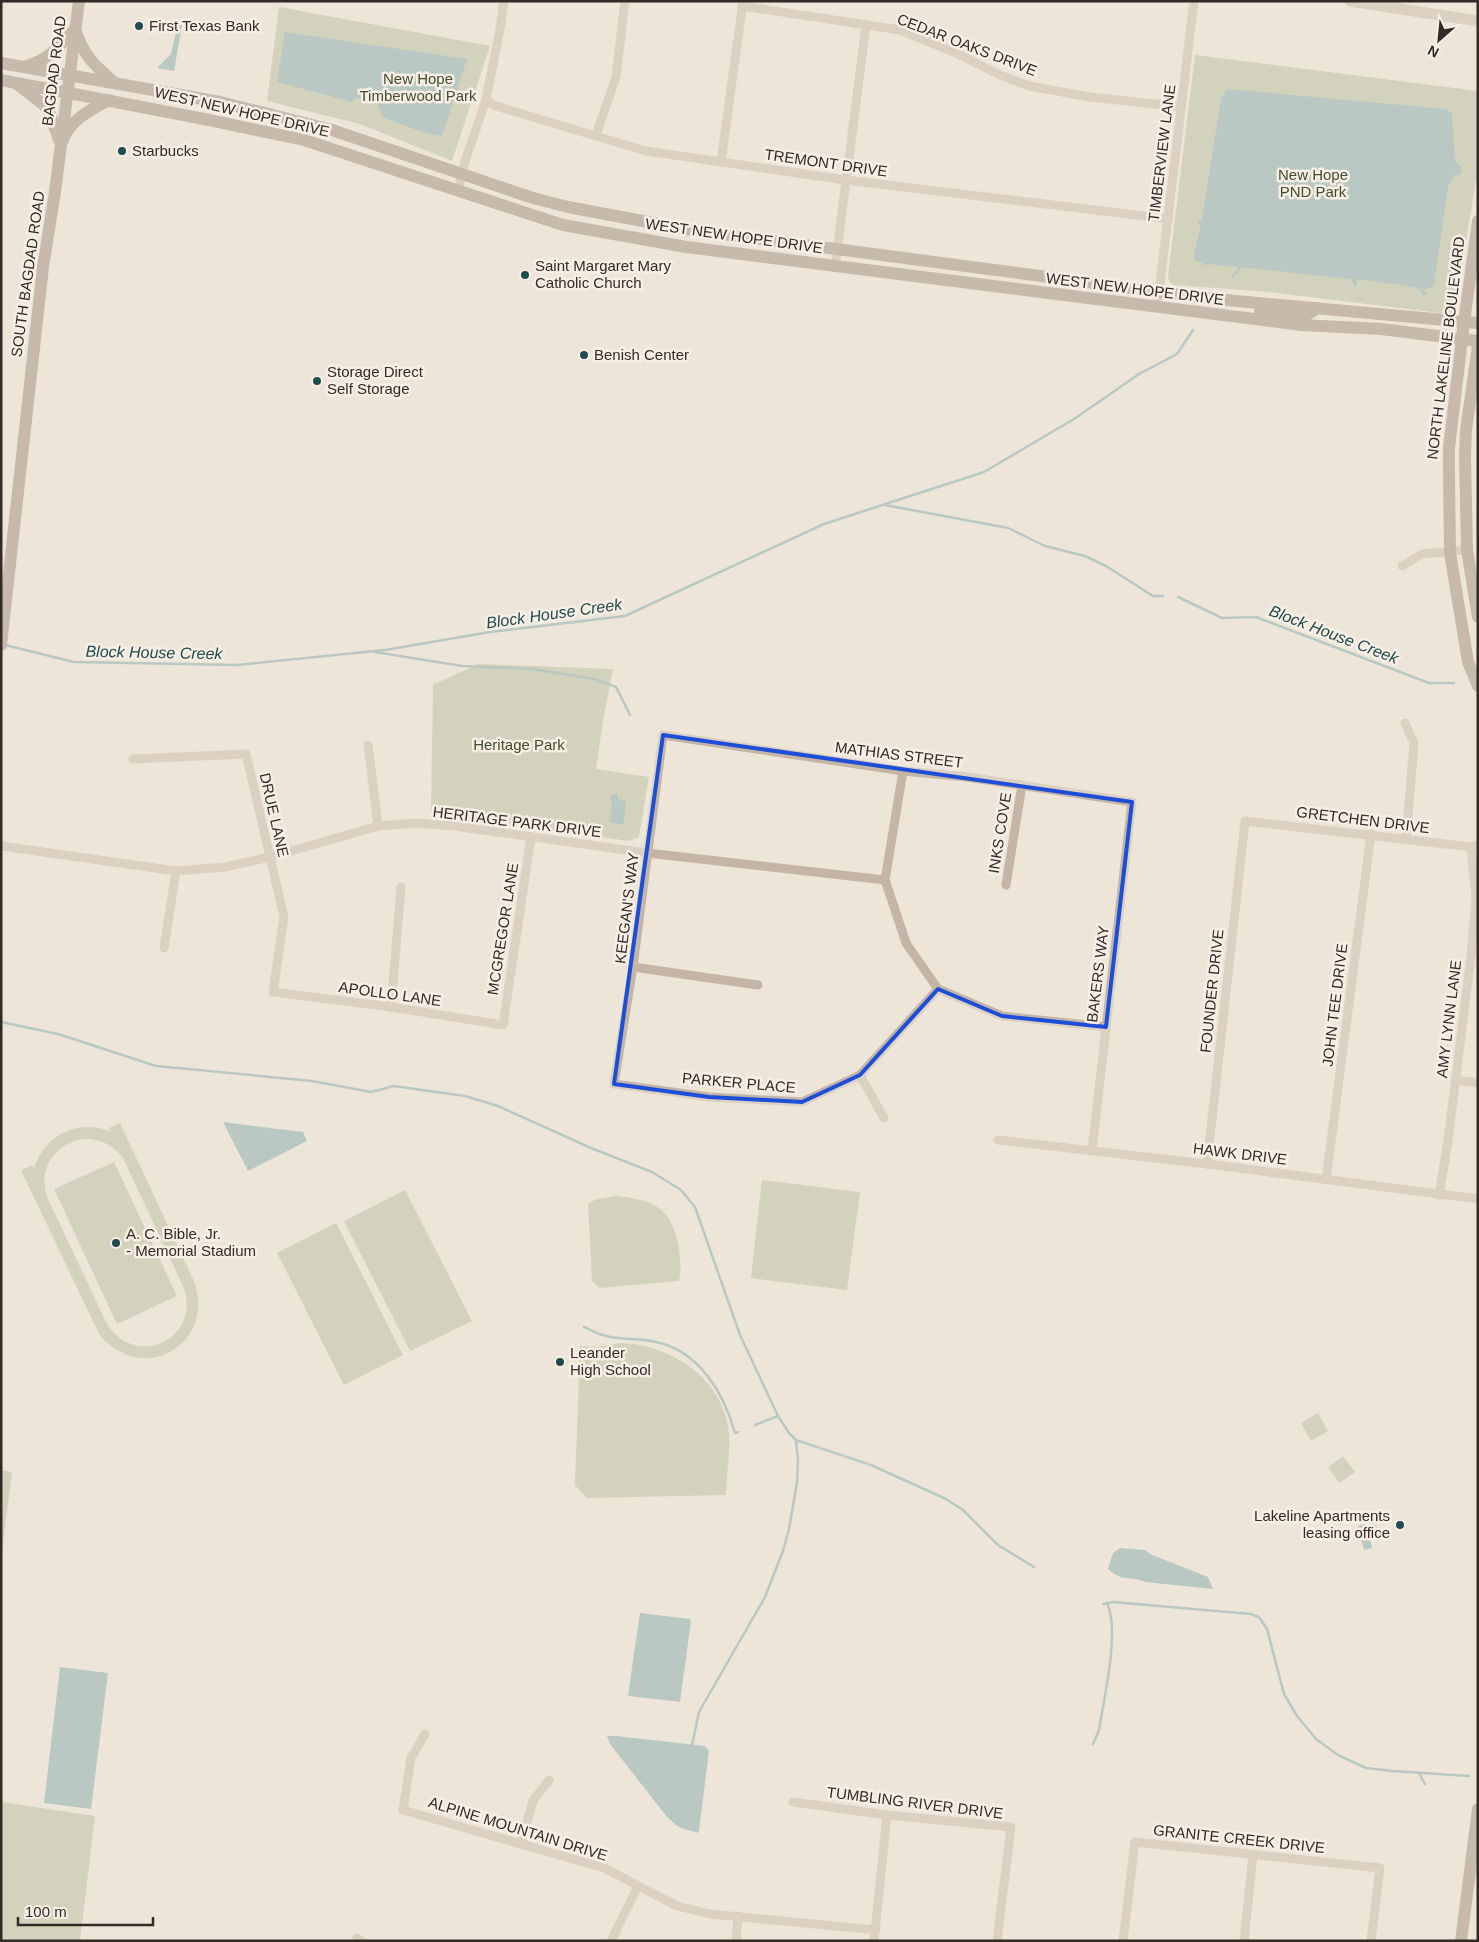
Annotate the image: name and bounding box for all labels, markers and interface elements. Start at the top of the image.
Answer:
street label: CEDAR OAKS DRIVE [895,10,1039,79]
street label: BAGDAD ROAD [38,15,69,127]
north arrow [1414,15,1464,65]
place label: First Texas Bank [149,17,260,34]
marker: First Texas Bank [133,20,145,32]
text: N [1425,42,1441,61]
park label: New Hope Timberwood Park [360,70,477,104]
street label: WEST NEW HOPE DRIVE [153,83,331,140]
street label: TIMBERVIEW LANE [1145,83,1178,223]
place label: Starbucks [132,142,199,159]
marker: Starbucks [116,145,128,157]
street label: TREMONT DRIVE [764,145,889,180]
park label: New Hope PND Park [1278,166,1348,200]
street label: SOUTH BAGDAD ROAD [7,190,48,358]
street label: WEST NEW HOPE DRIVE [644,215,824,256]
street label: NORTH LAKELINE BOULEVARD [1423,235,1468,460]
place label: Saint Margaret Mary Catholic Church [535,257,671,291]
marker: Saint Margaret Mary Catholic Church [519,269,531,281]
street label: WEST NEW HOPE DRIVE [1045,269,1225,308]
place label: Benish Center [594,346,689,363]
marker: Benish Center [578,349,590,361]
place label: Storage Direct Self Storage [327,363,424,397]
marker: Storage Direct Self Storage [311,375,323,387]
water label: Block House Creek [485,595,624,631]
water label: Block House Creek [1267,602,1402,667]
water label: Block House Creek [85,643,224,662]
park label: Heritage Park [473,736,565,753]
street label: MATHIAS STREET [834,738,964,771]
street label: DRUE LANE [257,771,292,859]
street label: INKS COVE [985,791,1014,875]
street label: HERITAGE PARK DRIVE [432,803,602,840]
street label: GRETCHEN DRIVE [1295,803,1431,836]
street label: KEEGAN'S WAY [611,851,642,965]
street label: MCGREGOR LANE [484,862,521,996]
street label: BAKERS WAY [1083,925,1112,1023]
street label: FOUNDER DRIVE [1197,928,1226,1054]
street label: JOHN TEE DRIVE [1319,942,1350,1067]
street label: AMY LYNN LANE [1433,959,1464,1079]
street label: APOLLO LANE [338,978,442,1009]
street label: PARKER PLACE [682,1069,797,1096]
street label: HAWK DRIVE [1192,1139,1288,1168]
place label: A. C. Bible, Jr. - Memorial Stadium [126,1225,256,1259]
marker: A. C. Bible, Jr. - Memorial Stadium [110,1237,122,1249]
place label: Leander High School [570,1344,651,1378]
marker: Leander High School [554,1356,566,1368]
place label: Lakeline Apartments leasing office [1254,1507,1390,1541]
marker: Lakeline Apartments leasing office [1394,1519,1406,1531]
street label: TUMBLING RIVER DRIVE [826,1783,1004,1822]
street label: ALPINE MOUNTAIN DRIVE [427,1793,610,1864]
street label: GRANITE CREEK DRIVE [1152,1821,1326,1856]
scale bar [18,1894,152,1926]
text: 100 m [25,1903,67,1920]

